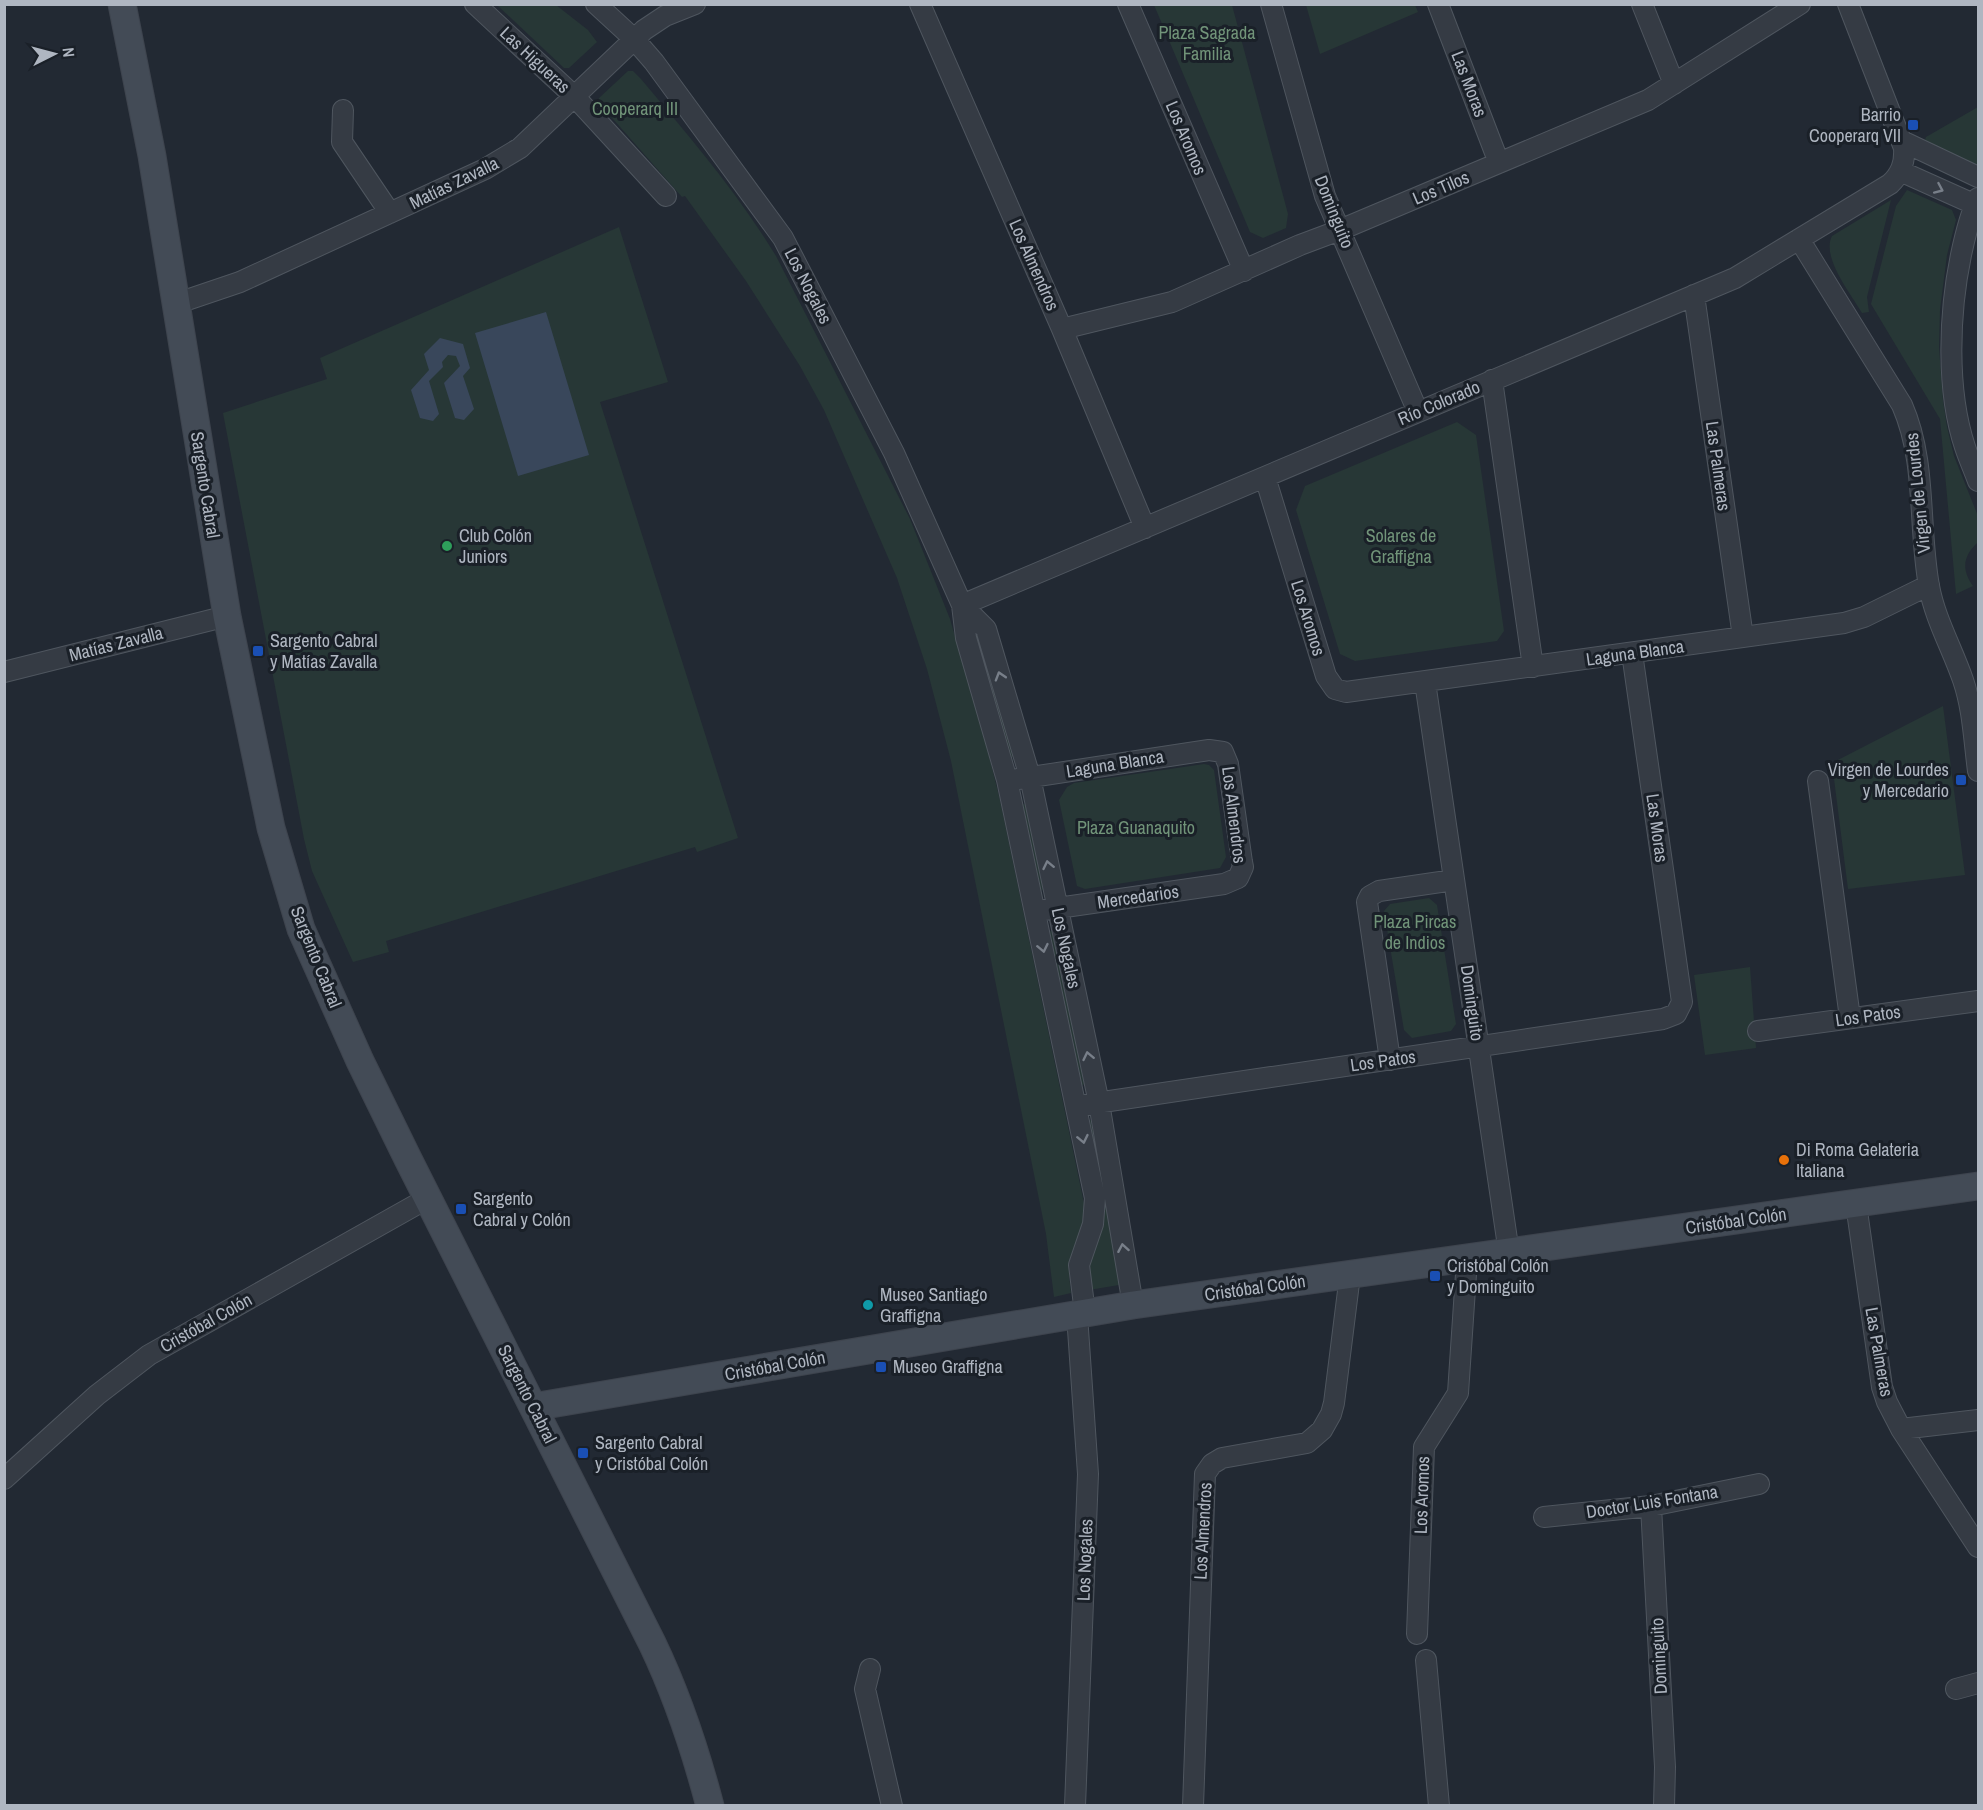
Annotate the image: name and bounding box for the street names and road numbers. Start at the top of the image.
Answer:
street label: Las Higueras [495,21,576,99]
street label: Las Moras [1445,47,1493,120]
street label: Los Aromos [1160,97,1213,179]
street label: Matías Zavalla [405,150,502,215]
street label: Los Tilos [1409,164,1473,211]
street label: Dominguito [1309,172,1360,252]
street label: Los Almendros [1003,215,1066,314]
street label: Los Nogales [779,244,838,328]
street label: Río Colorado [1394,374,1484,431]
street label: Las Palmeras [1700,420,1737,512]
street label: Sargento Cabral [185,430,226,540]
street label: Virgen de Lourdes [1899,431,1936,555]
street label: Los Aromos [1285,577,1332,659]
street label: Matías Zavalla [66,620,165,667]
street label: Laguna Blanca [1584,633,1685,672]
street label: Laguna Blanca [1064,743,1166,784]
street label: Los Almendros [1216,765,1253,865]
street label: Las Moras [1640,792,1675,864]
street label: Mercedarios [1096,878,1180,915]
street label: Sargento Cabral [285,902,348,1011]
street label: Los Nogales [1046,905,1087,991]
street label: Dominguito [1455,963,1490,1042]
street label: Los Patos [1834,999,1902,1032]
street label: Los Patos [1349,1044,1417,1077]
street label: Cristóbal Colón [1684,1201,1788,1240]
street label: Cristóbal Colón [1203,1268,1307,1307]
street label: Cristóbal Colón [155,1287,256,1358]
street label: Las Palmeras [1859,1305,1900,1399]
street label: Sargento Cabral [492,1340,563,1447]
street label: Cristóbal Colón [723,1344,827,1387]
street label: Los Aromos [1408,1456,1435,1534]
street label: Doctor Luis Fontana [1584,1479,1720,1524]
street label: Los Almendros [1187,1482,1218,1580]
street label: Los Nogales [1071,1519,1098,1601]
street label: Dominguito [1644,1617,1673,1695]

